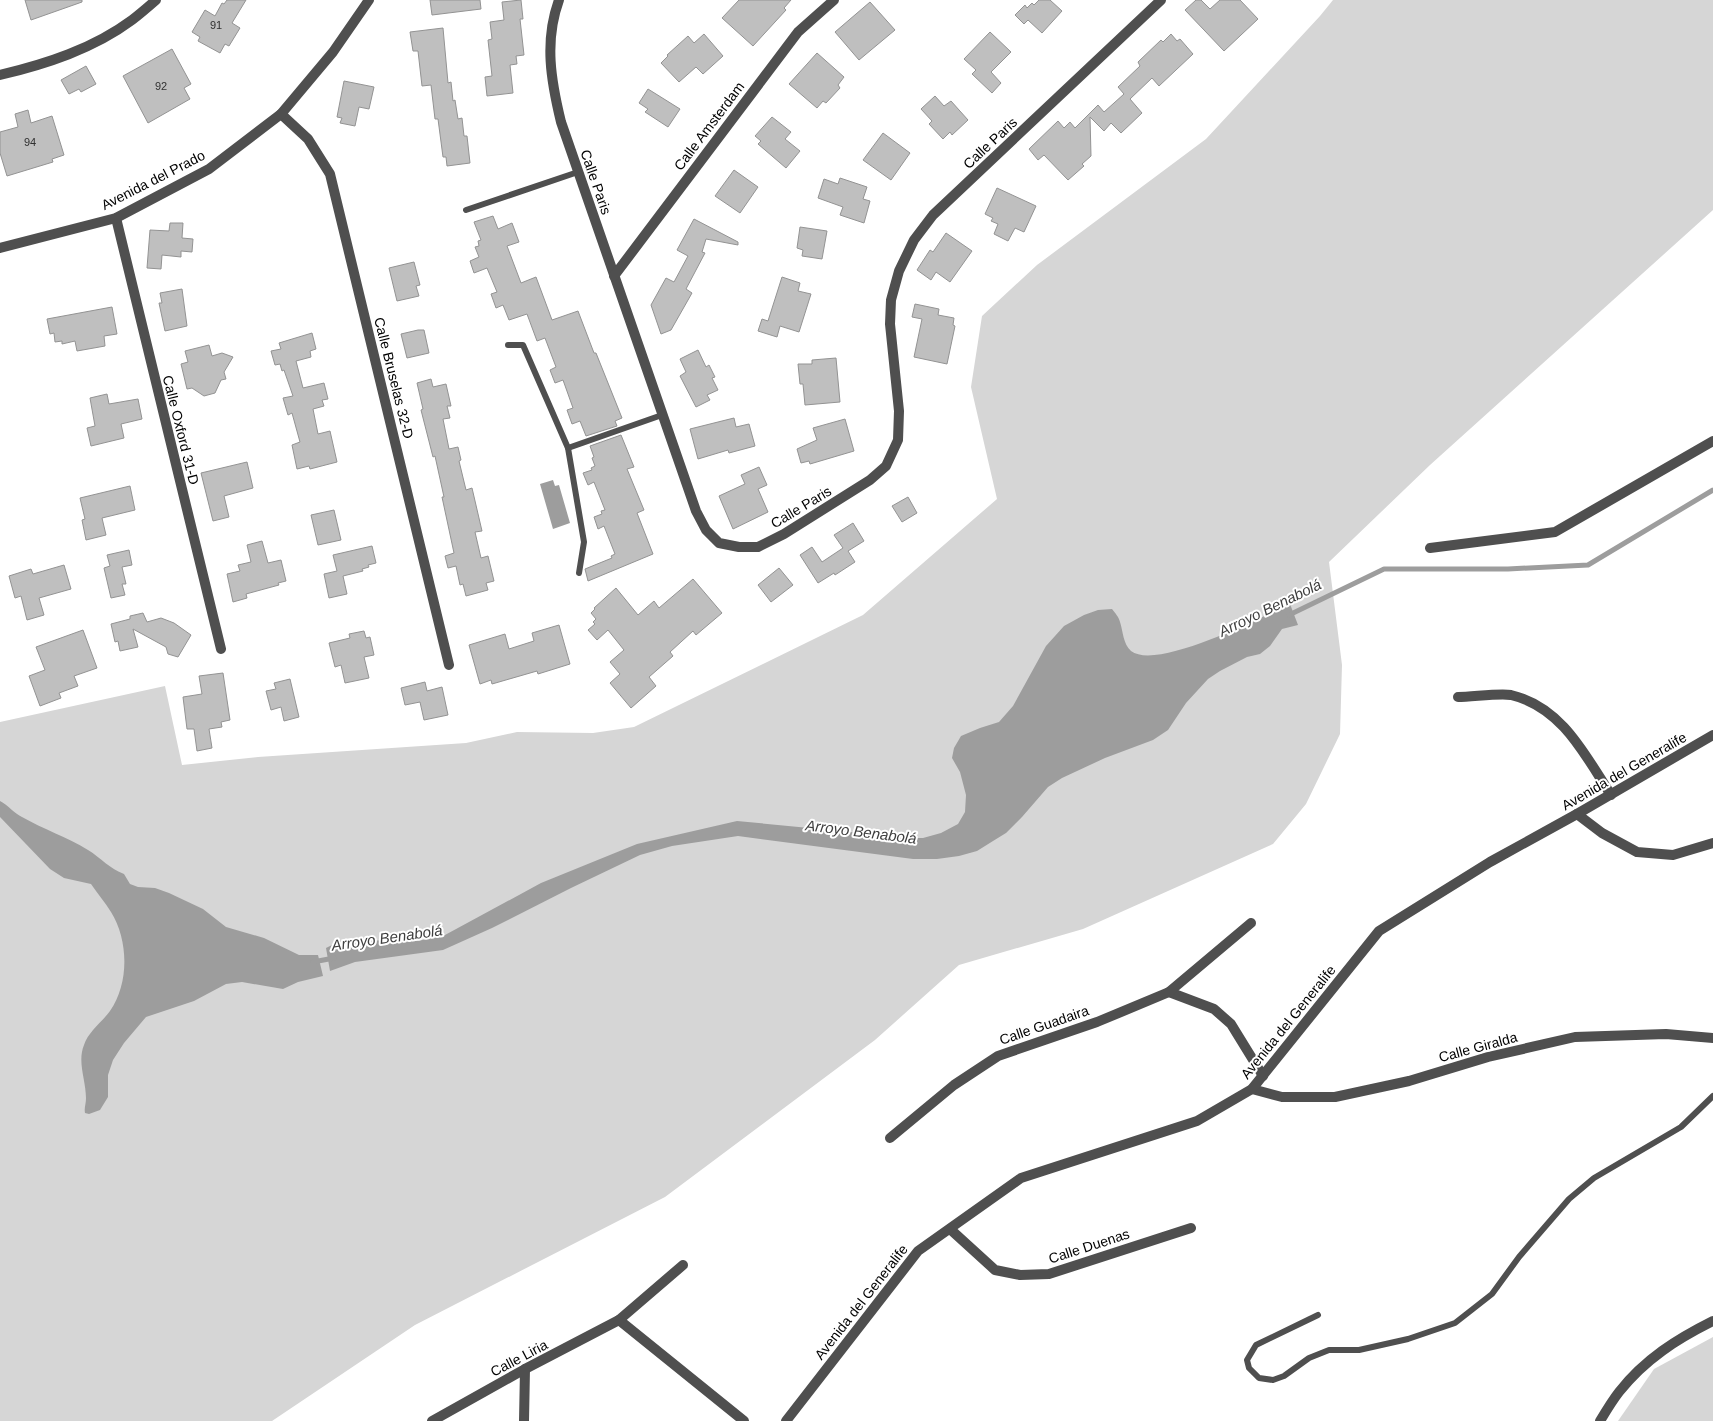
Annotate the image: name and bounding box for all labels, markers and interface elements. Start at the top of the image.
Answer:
house number: 91 [210,19,222,31]
street label: Calle Amsterdam [671,79,747,173]
house number: 92 [155,80,167,92]
street label: Calle Paris [960,114,1020,172]
house number: 94 [24,136,36,148]
street label: Avenida del Prado [99,147,208,213]
street label: Calle Paris [577,147,615,217]
street label: Calle Bruselas 32-D [371,316,417,440]
street label: Calle Oxford 31-D [160,374,202,486]
street label: Calle Paris [768,483,834,531]
water label: Arroyo Benabolá [1215,575,1324,640]
street label: Avenida del Generalife [1559,729,1689,813]
water label: Arroyo Benabolá [804,816,918,847]
water label: Arroyo Benabolá [329,921,443,954]
street label: Avenida del Generalife [1237,962,1339,1082]
street label: Calle Guadaira [997,1002,1091,1048]
street label: Calle Giralda [1437,1029,1519,1065]
street label: Calle Duenas [1047,1225,1131,1267]
street label: Avenida del Generalife [811,1241,911,1363]
street label: Calle Liria [488,1336,550,1380]

